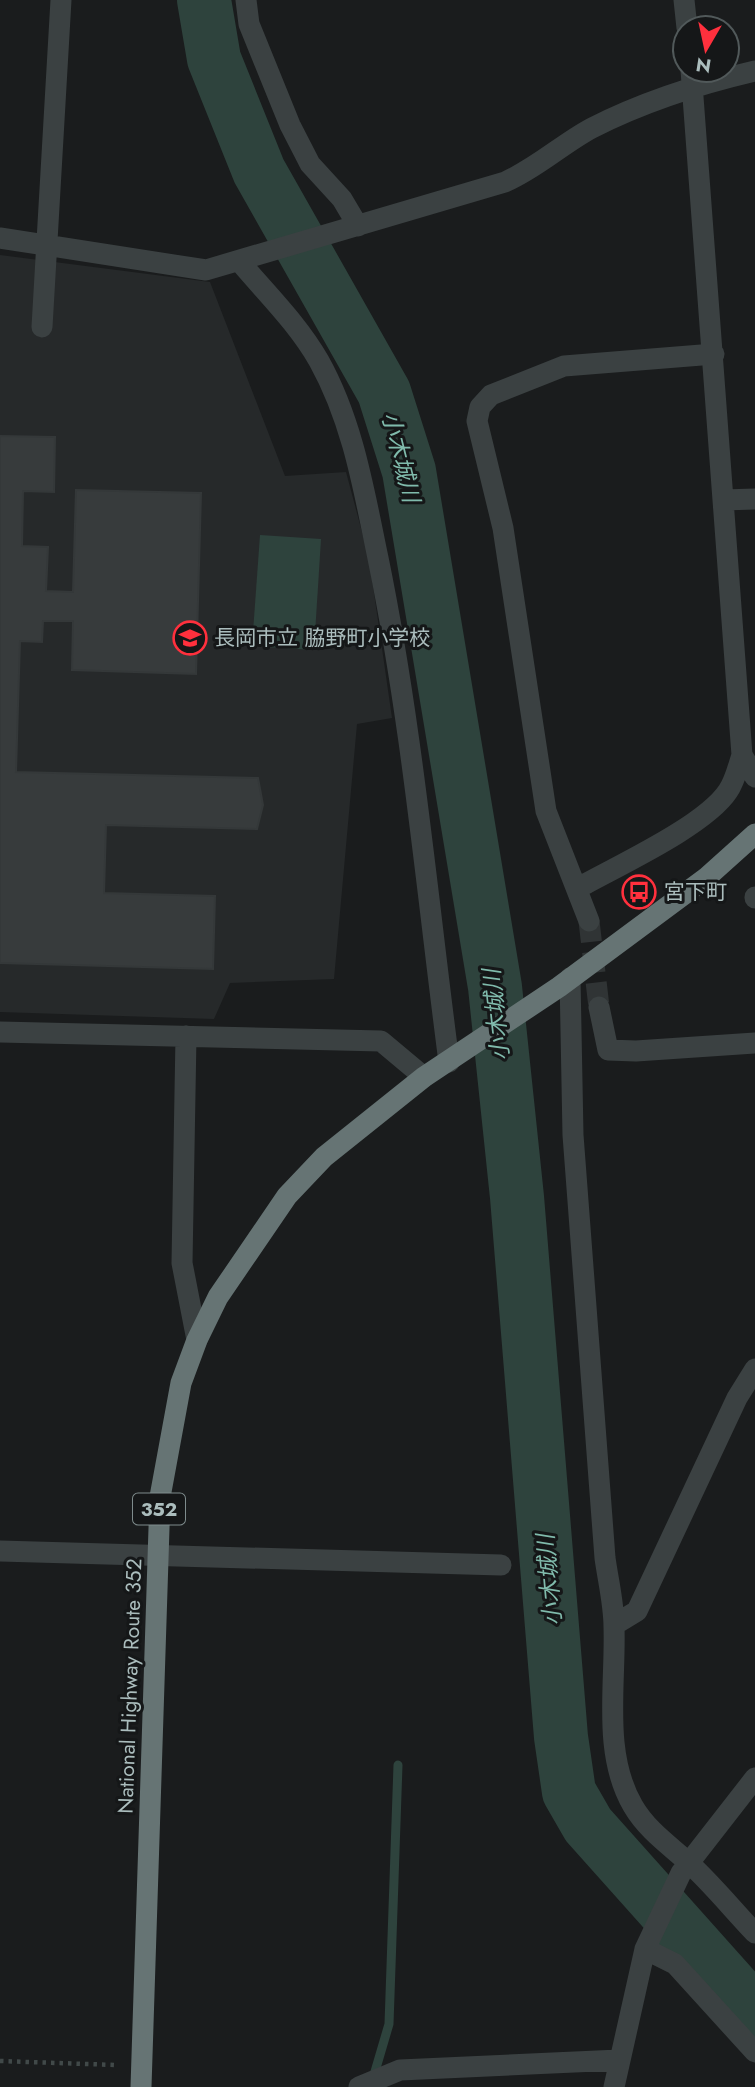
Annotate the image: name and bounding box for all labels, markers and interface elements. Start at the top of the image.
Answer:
north arrow [671,14,741,84]
text: N [694,51,713,80]
water label: 小木城川 [373,408,429,509]
school or university icon: 長岡市立 脇野町小学校 [171,619,209,657]
place label: 長岡市立 脇野町小学校 [214,623,430,653]
bus stop icon: 宮下町 [620,873,658,911]
place label: 宮下町 [664,877,727,907]
water label: 小木城川 [474,964,518,1063]
road number: 352 [133,1494,185,1525]
water label: 小木城川 [528,1530,570,1627]
street label: National Highway Route 352 [111,1558,149,1814]

